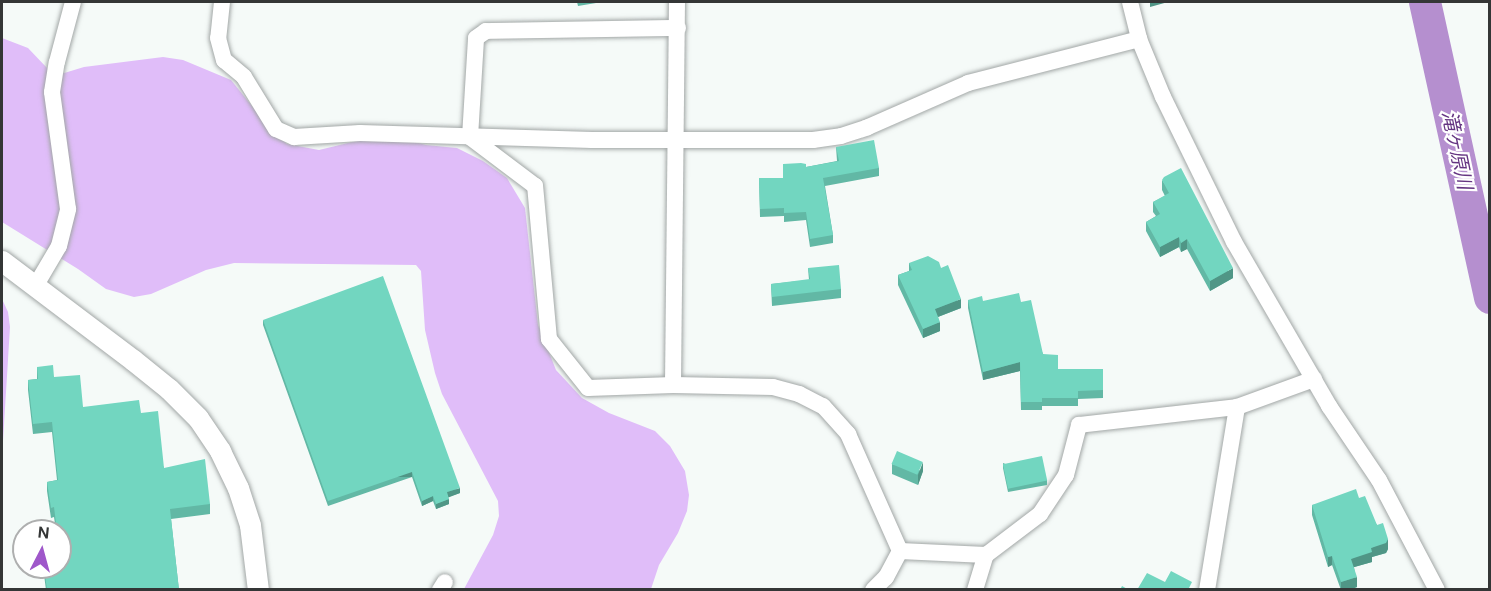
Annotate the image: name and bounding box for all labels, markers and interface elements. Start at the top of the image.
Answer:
water label: 滝ヶ原川 [1437,108,1477,192]
north arrow [12,519,72,579]
text: N [37,522,51,544]

